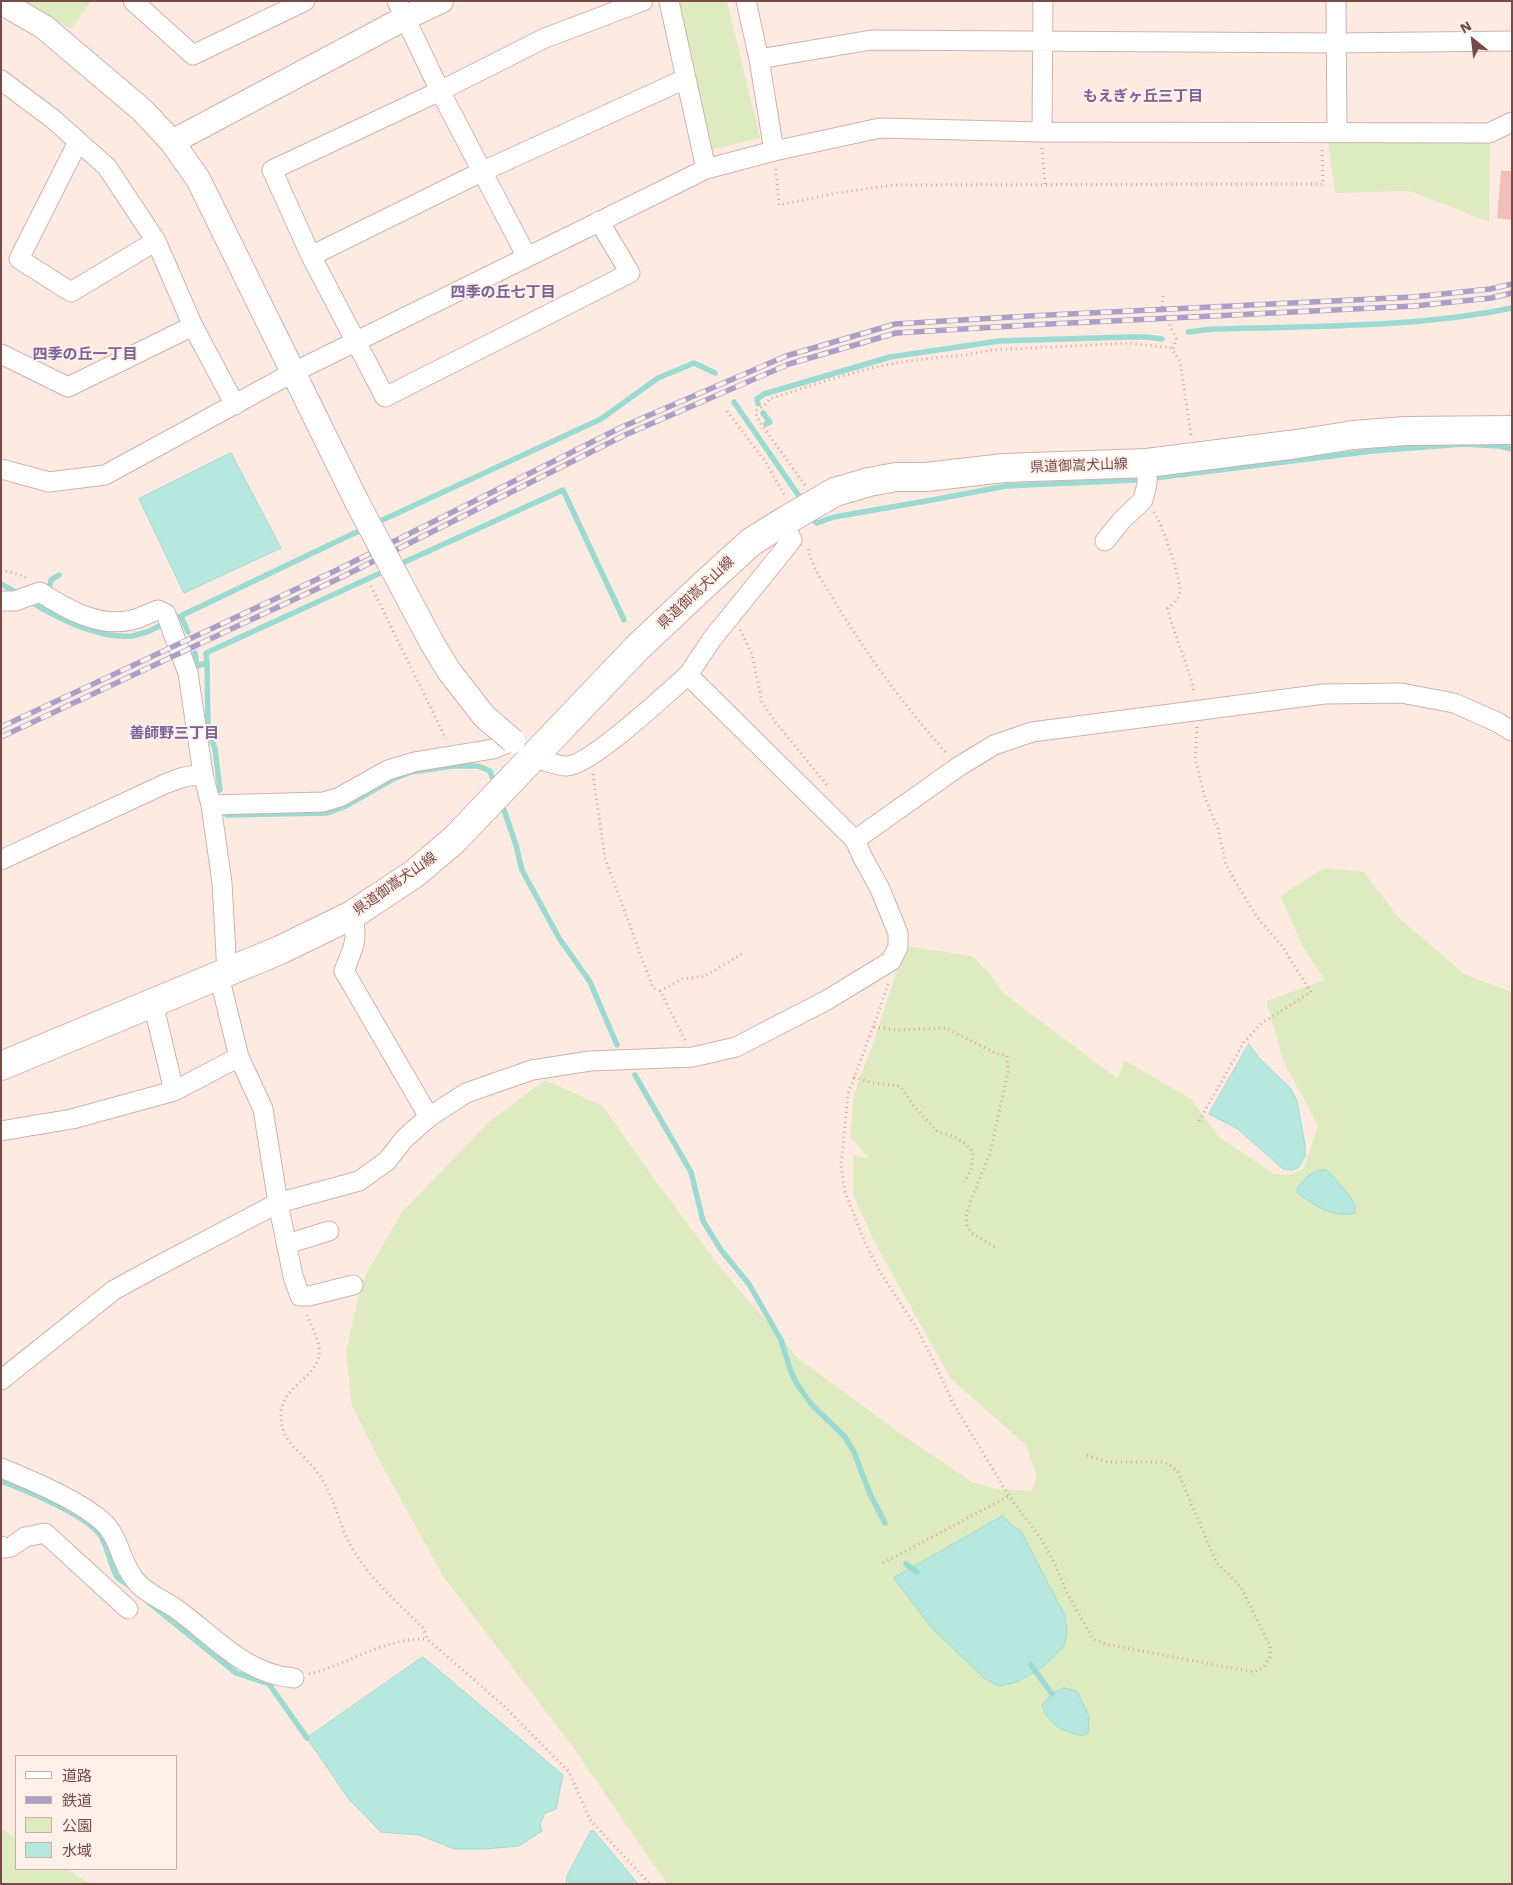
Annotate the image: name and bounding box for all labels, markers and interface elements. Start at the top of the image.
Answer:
north arrow [1448,15,1498,65]
text: N [1457,17,1474,36]
district label: もえぎヶ丘三丁目 [1083,88,1203,106]
district label: 四季の丘七丁目 [451,284,555,302]
district label: 四季の丘一丁目 [33,346,137,364]
street label: 県道御嵩犬山線 [1030,456,1128,476]
street label: 県道御嵩犬山線 [654,553,738,633]
district label: 善師野三丁目 [129,725,219,743]
street label: 県道御嵩犬山線 [350,849,440,919]
legend [15,1755,178,1870]
text: 道路 [62,1767,92,1785]
text: 鉄道 [62,1792,92,1810]
text: 公園 [62,1817,92,1835]
text: 水域 [62,1842,92,1860]

